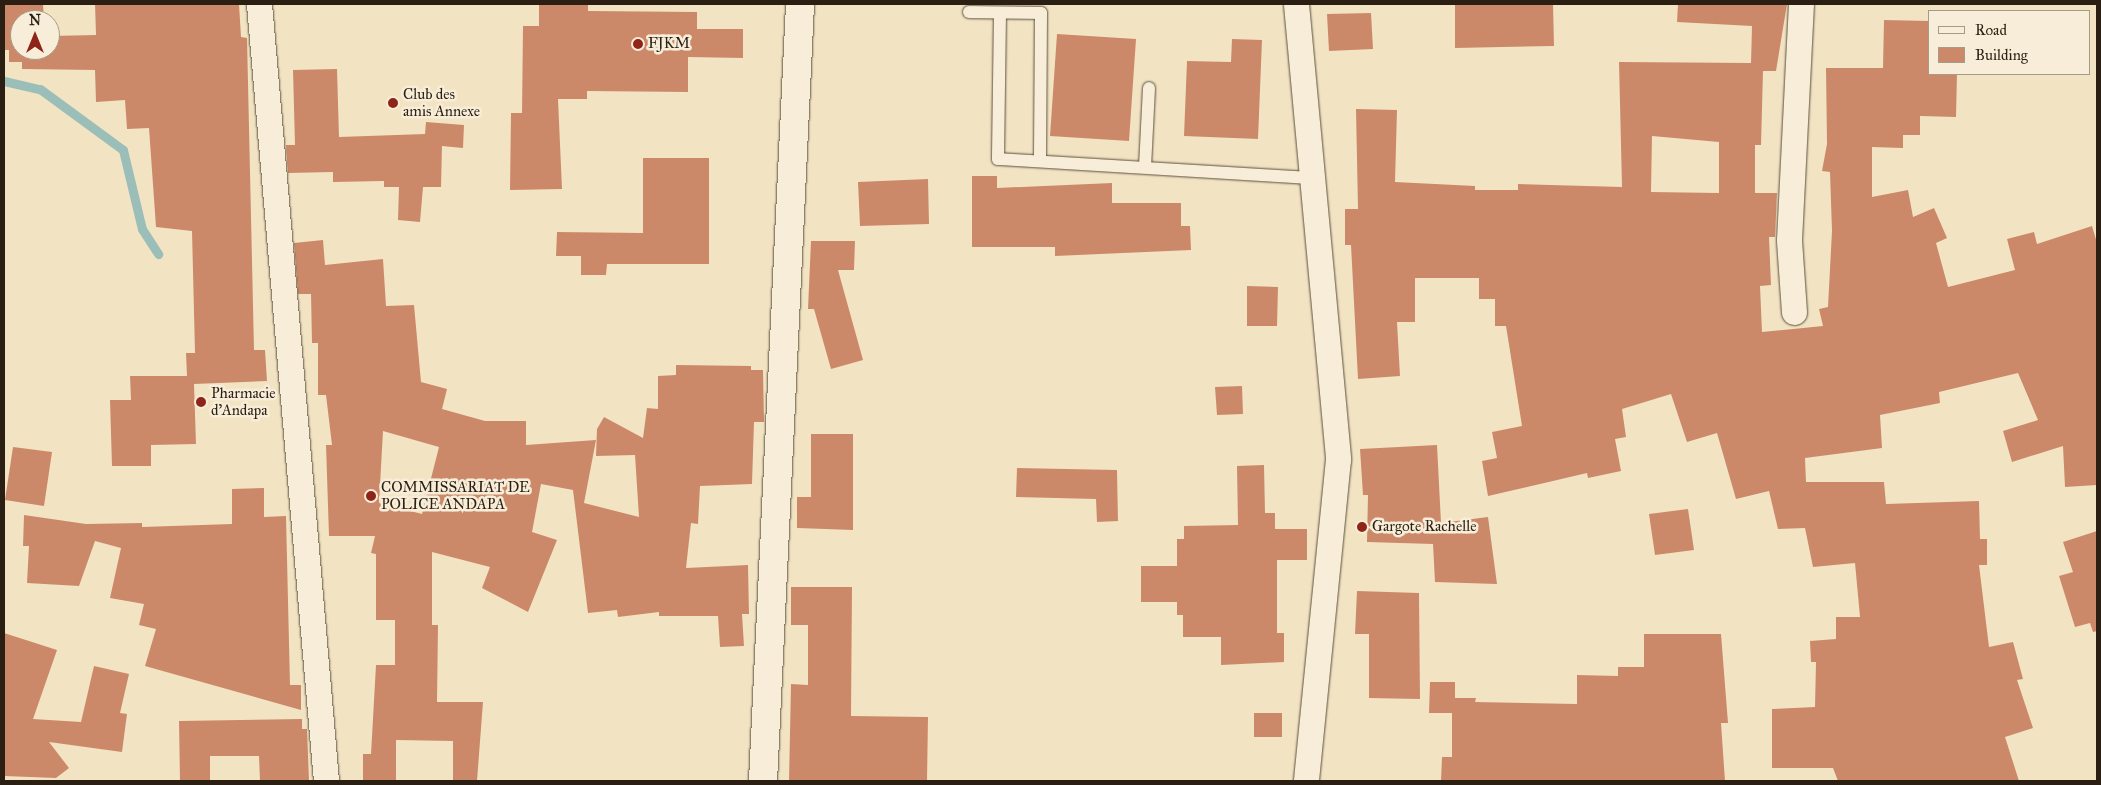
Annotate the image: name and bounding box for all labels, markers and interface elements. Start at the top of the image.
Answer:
north arrow [10,10,60,60]
legend [1928,10,2091,75]
text: N [29,12,41,29]
text: Road [1975,21,2007,39]
place label: FJKM [648,35,690,53]
marker: FJKM [632,38,644,50]
text: Building [1975,46,2028,64]
place label: Club des amis Annexe [403,85,480,120]
marker: Club des amis Annexe [387,97,399,109]
place label: Pharmacie d'Andapa [211,384,275,419]
marker: Pharmacie d'Andapa [195,396,207,408]
place label: COMMISSARIAT DE POLICE ANDAPA [381,478,530,513]
marker: COMMISSARIAT DE POLICE ANDAPA [365,490,377,502]
place label: Gargote Rachelle [1372,518,1476,536]
marker: Gargote Rachelle [1356,521,1368,533]

